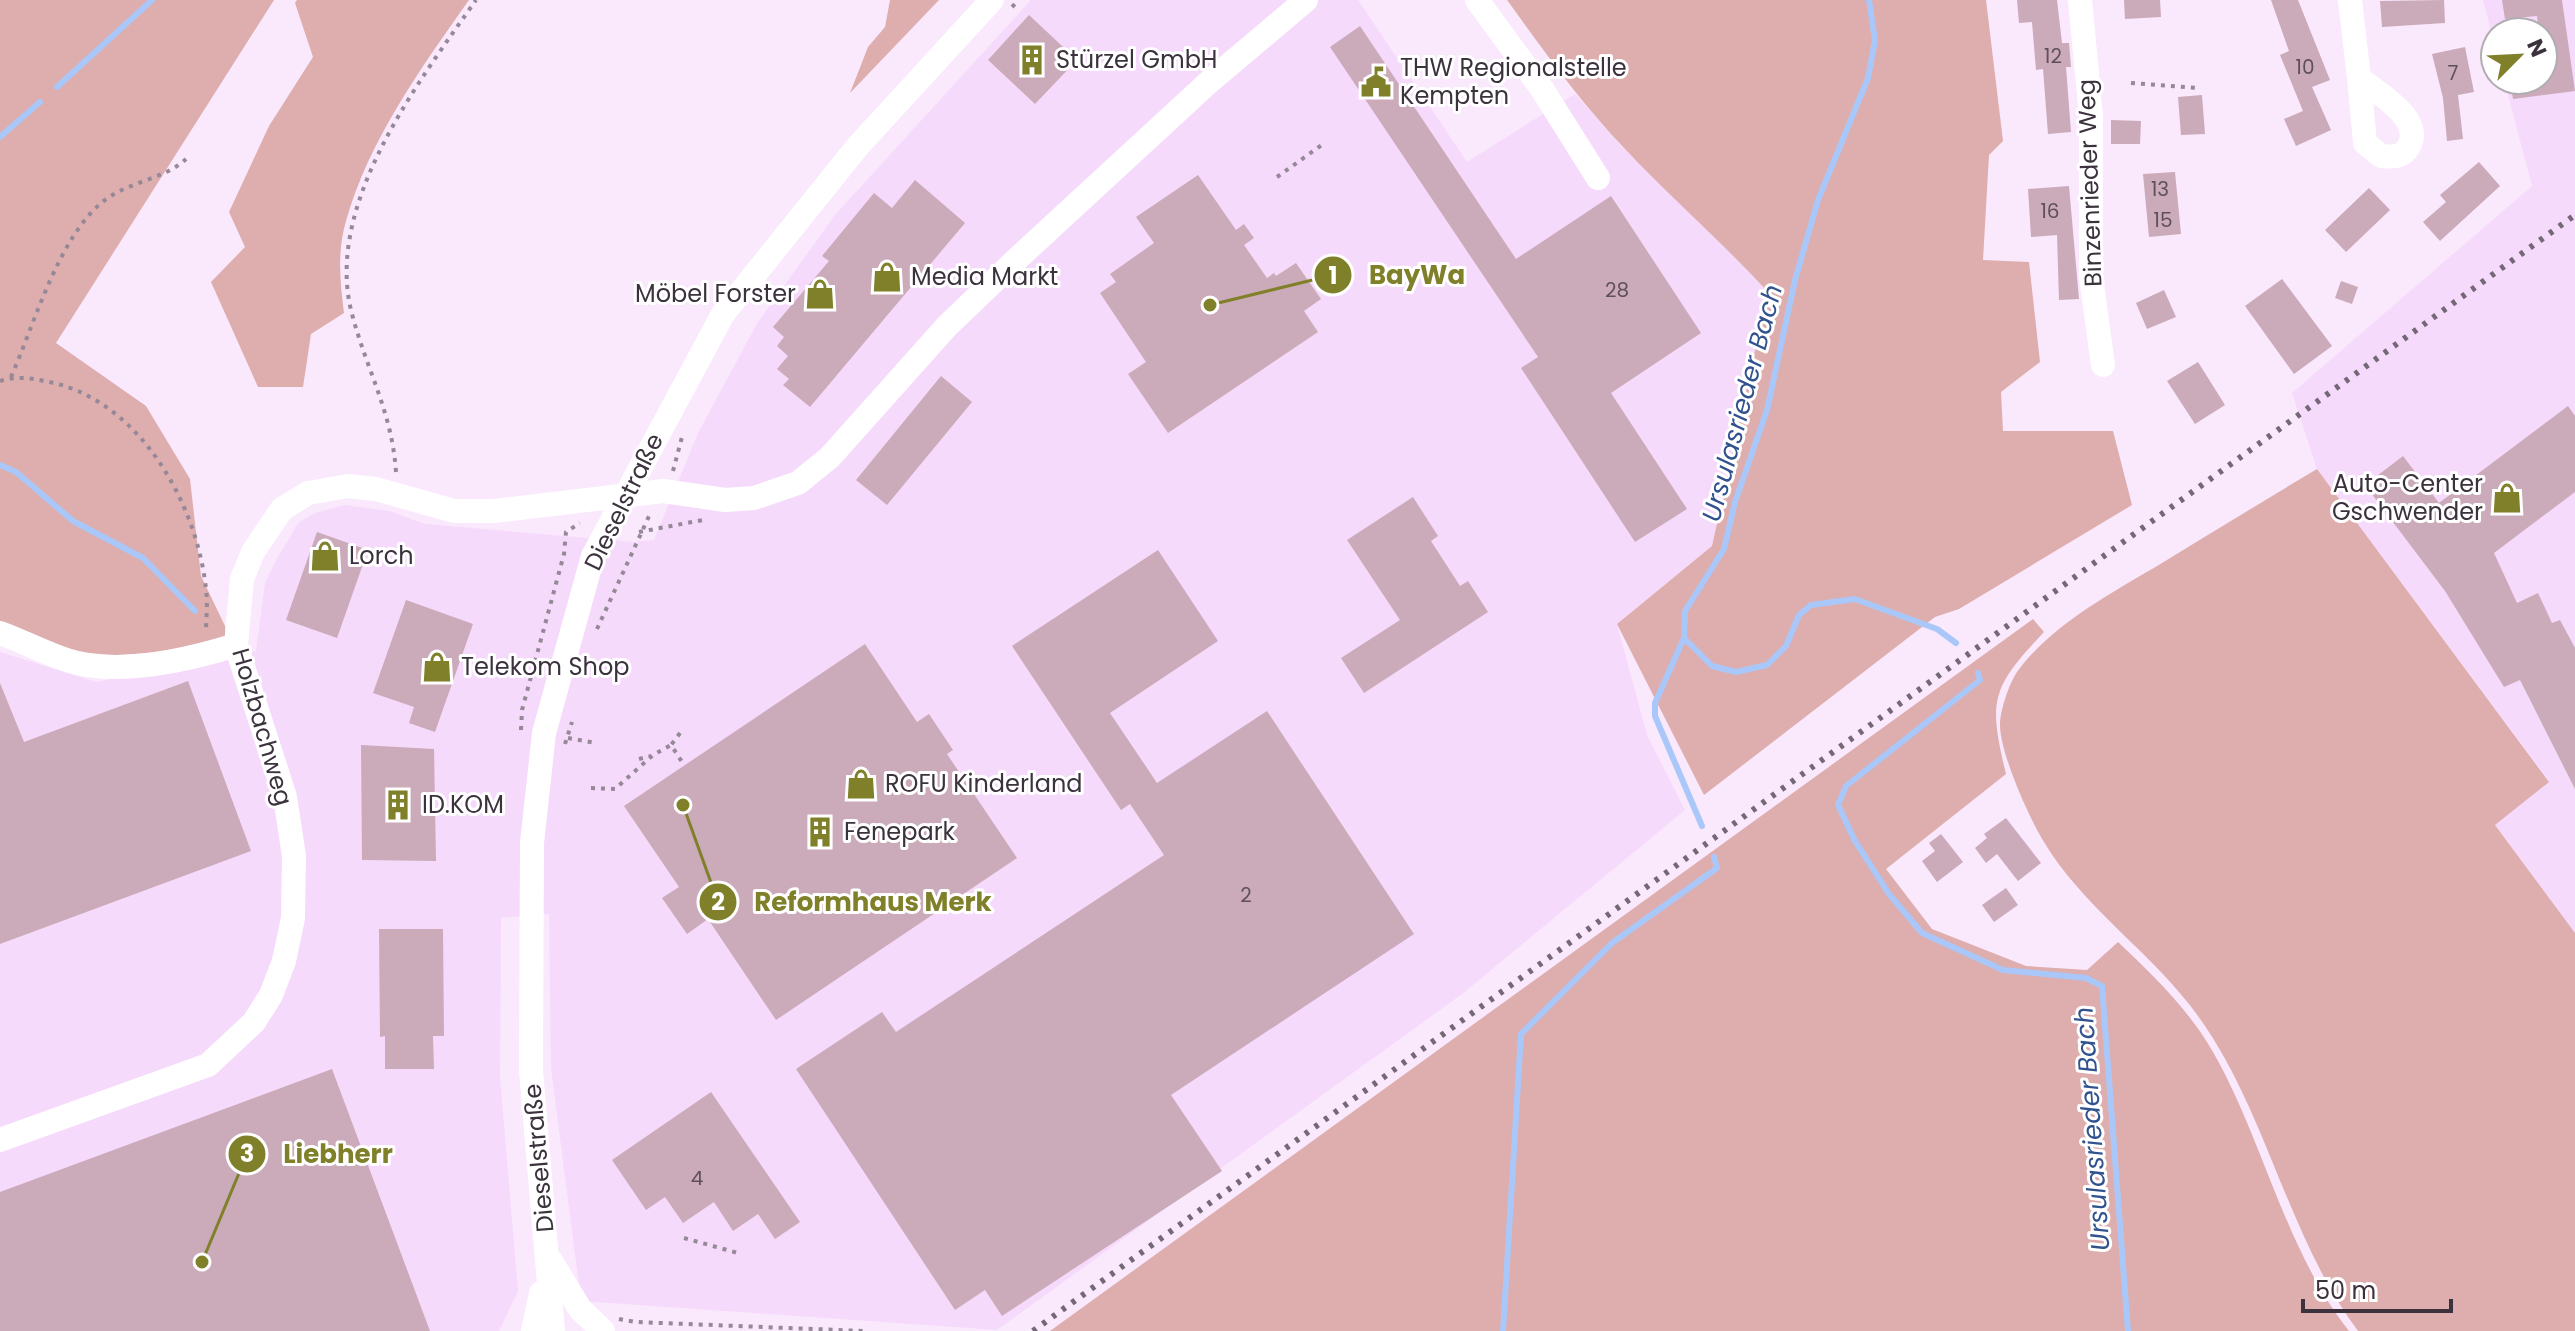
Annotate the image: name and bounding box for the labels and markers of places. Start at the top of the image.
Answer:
building icon: Stürzel GmbH [1015,43,1049,77]
place label: Stürzel GmbH [1056,43,1217,76]
place label: THW Regionalstelle Kempten [1400,51,1627,112]
public building icon: THW Regionalstelle Kempten [1359,65,1393,99]
callout: BayWa [1313,250,1482,300]
shop icon: Media Markt [870,260,904,294]
place label: Media Markt [911,260,1058,293]
place label: Möbel Forster [635,277,796,310]
shop icon: Möbel Forster [803,277,837,311]
place label: Auto-Center Gschwender [2332,467,2483,528]
shop icon: Auto-Center Gschwender [2490,481,2524,515]
shop icon: Lorch [308,539,342,573]
place label: Lorch [349,539,414,572]
shop icon: Telekom Shop [420,650,454,684]
place label: Telekom Shop [461,650,630,683]
shop icon: ROFU Kinderland [844,767,878,801]
place label: ROFU Kinderland [885,767,1083,800]
building icon: ID.KOM [381,788,415,822]
place label: ID.KOM [422,788,504,821]
building icon: Fenepark [803,815,837,849]
place label: Fenepark [844,815,956,848]
callout: Reformhaus Merk [698,877,1008,927]
callout: Liebherr [227,1129,408,1179]

